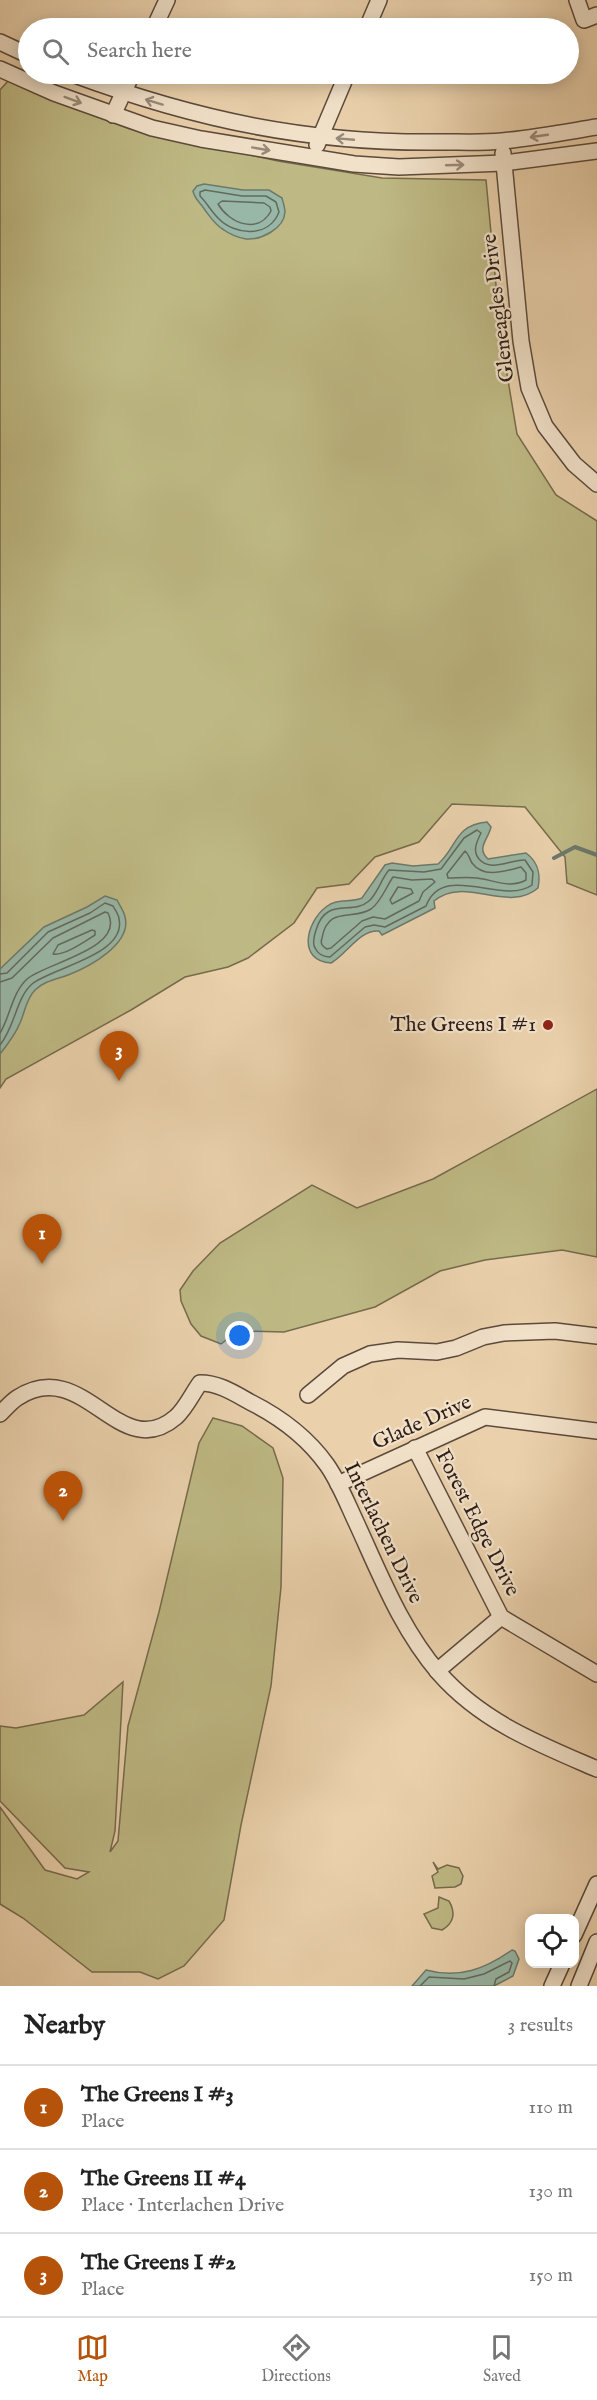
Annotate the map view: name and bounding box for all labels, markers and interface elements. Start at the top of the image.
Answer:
search box [18,18,579,84]
icon: search [39,35,72,68]
text: Search here [87,37,192,65]
one-way arrow [63,96,82,107]
one-way arrow [145,96,164,107]
one-way arrow [530,130,550,141]
one-way arrow [335,133,355,144]
one-way arrow [251,144,270,155]
one-way arrow [444,159,464,170]
street label: Gleneagles Drive [476,232,522,384]
place label: The Greens I #1 [390,1012,536,1039]
marker: The Greens I #1 [541,1018,555,1032]
pin: 3 [100,1032,138,1081]
pin: 1 [22,1214,62,1264]
your location [225,1321,254,1350]
street label: Glade Drive [368,1389,476,1457]
street label: Forest Edge Drive [428,1445,526,1601]
street label: Interlachen Drive [337,1458,429,1608]
pin: 2 [44,1472,82,1521]
map controls [525,1914,579,1968]
button: locate [525,1914,579,1968]
text: Nearby [24,2009,105,2042]
text: 3 results [508,2013,573,2038]
text: The Greens I #3 [81,2081,234,2109]
text: 1 [40,2095,47,2120]
text: 110 m [529,2095,573,2120]
text: Place [81,2109,124,2134]
text: The Greens II #4 [81,2165,246,2193]
text: 2 [39,2179,48,2204]
text: 130 m [528,2179,573,2204]
text: Place · Interlachen Drive [81,2193,284,2218]
text: The Greens I #2 [81,2249,236,2277]
text: 3 [40,2263,47,2288]
text: 150 m [529,2263,573,2288]
text: Place [81,2277,124,2302]
tab: Map [76,2331,109,2387]
tab: Directions [261,2331,331,2387]
tab: Saved [483,2331,521,2387]

